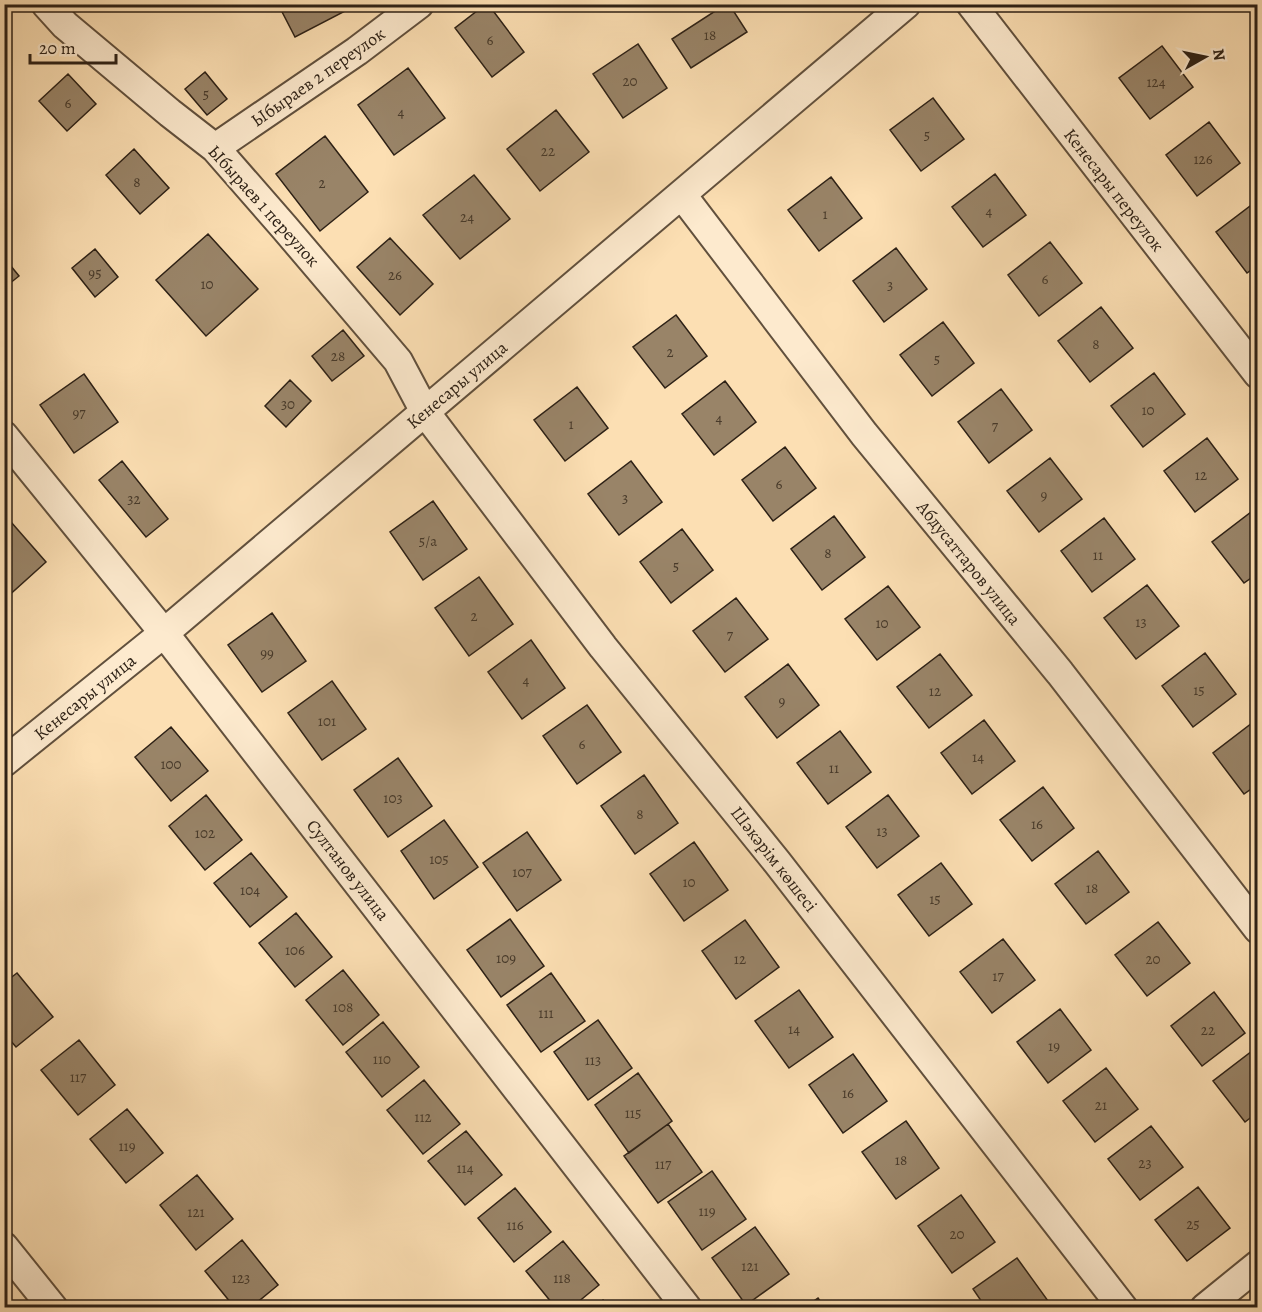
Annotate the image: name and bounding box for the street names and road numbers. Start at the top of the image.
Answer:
street label: Ыбыраев 2 переулок [246,22,390,132]
street label: Кенесары переулок [1058,123,1170,257]
street label: Ыбыраев 1 переулок [203,140,325,272]
street label: Кенесары улица [402,335,513,434]
street label: Абдусаттаров улица [911,495,1027,631]
street label: Кенесары улица [29,648,142,746]
street label: Шәкәрім көшесі [725,801,823,917]
street label: Султанов улица [301,814,395,926]

